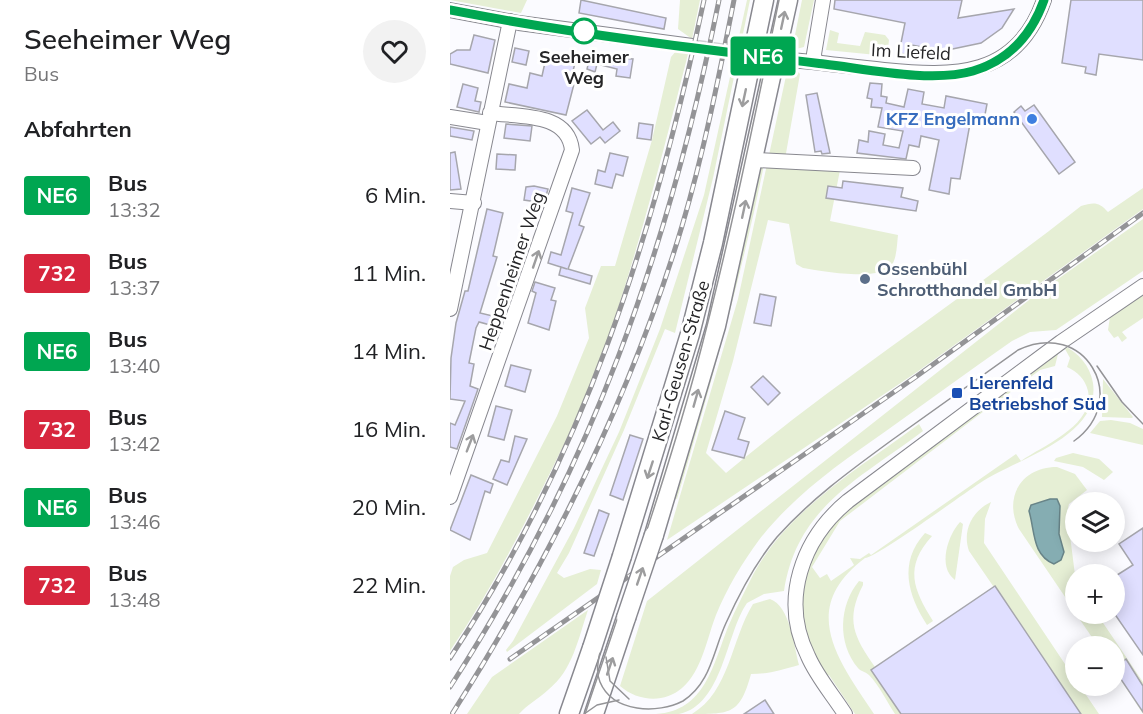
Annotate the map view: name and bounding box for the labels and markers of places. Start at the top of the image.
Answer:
marker: Seeheimer Weg [571,18,597,44]
place label: Seeheimer Weg [539,45,630,89]
place label: KFZ Engelmann [886,107,1020,130]
marker: KFZ Engelmann [1025,112,1039,126]
place label: Ossenbühl Schrotthandel GmbH [877,257,1057,301]
marker: Ossenbühl Schrotthandel GmbH [858,272,872,286]
place label: Lierenfeld Betriebshof Süd [969,371,1106,415]
marker: Lierenfeld Betriebshof Süd [950,386,964,400]

